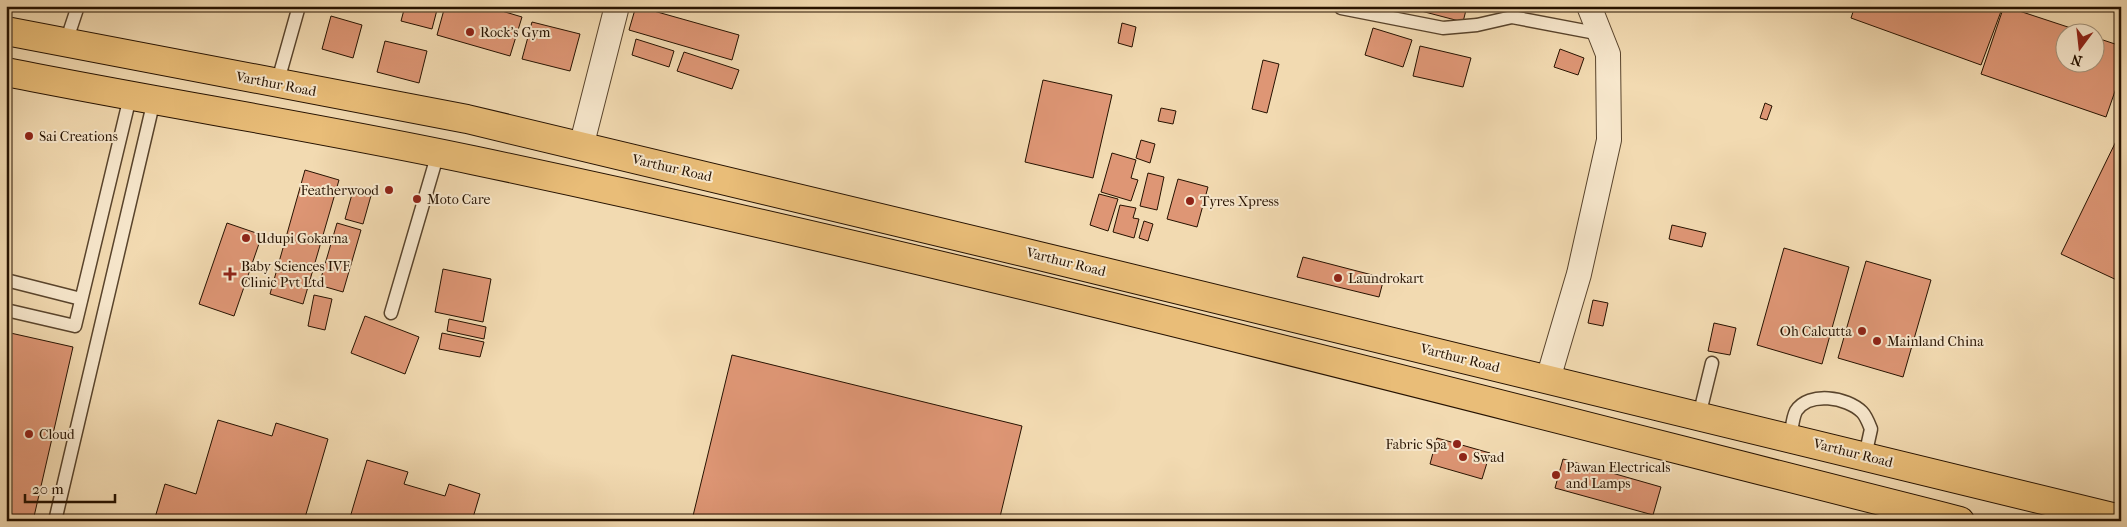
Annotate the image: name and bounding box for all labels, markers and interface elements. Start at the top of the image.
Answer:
north arrow [2054,22,2104,72]
place label: Rock's Gym [480,24,551,41]
marker: Rock's Gym [464,26,476,38]
text: N [2069,50,2084,70]
street label: Varthur Road [233,68,318,100]
place label: Sai Creations [39,128,118,145]
marker: Sai Creations [23,130,35,142]
street label: Varthur Road [629,150,714,186]
place label: Featherwood [300,182,379,199]
marker: Featherwood [383,184,395,196]
place label: Moto Care [427,191,491,208]
marker: Moto Care [411,193,423,205]
place label: Tyres Xpress [1200,193,1279,210]
marker: Tyres Xpress [1184,195,1196,207]
place label: Udupi Gokarna [256,230,349,247]
marker: Udupi Gokarna [240,232,252,244]
street label: Varthur Road [1023,244,1108,280]
place label: Baby Sciences IVF Clinic Pvt Ltd [241,258,350,291]
marker: Baby Sciences IVF Clinic Pvt Ltd [223,267,237,281]
place label: Laundrokart [1348,270,1424,287]
marker: Laundrokart [1332,272,1344,284]
place label: Oh Calcutta [1780,323,1853,340]
marker: Oh Calcutta [1856,325,1868,337]
place label: Mainland China [1887,333,1984,350]
marker: Mainland China [1871,335,1883,347]
street label: Varthur Road [1417,340,1502,376]
place label: Cloud [39,426,75,443]
marker: Cloud [23,428,35,440]
street label: Varthur Road [1810,435,1895,471]
place label: Fabric Spa [1385,436,1448,453]
marker: Fabric Spa [1451,438,1463,450]
place label: Swad [1473,449,1505,466]
marker: Swad [1457,451,1469,463]
place label: Pawan Electricals and Lamps [1566,459,1670,492]
marker: Pawan Electricals and Lamps [1550,469,1562,481]
scale bar [25,472,115,504]
text: 20 m [32,480,64,498]

